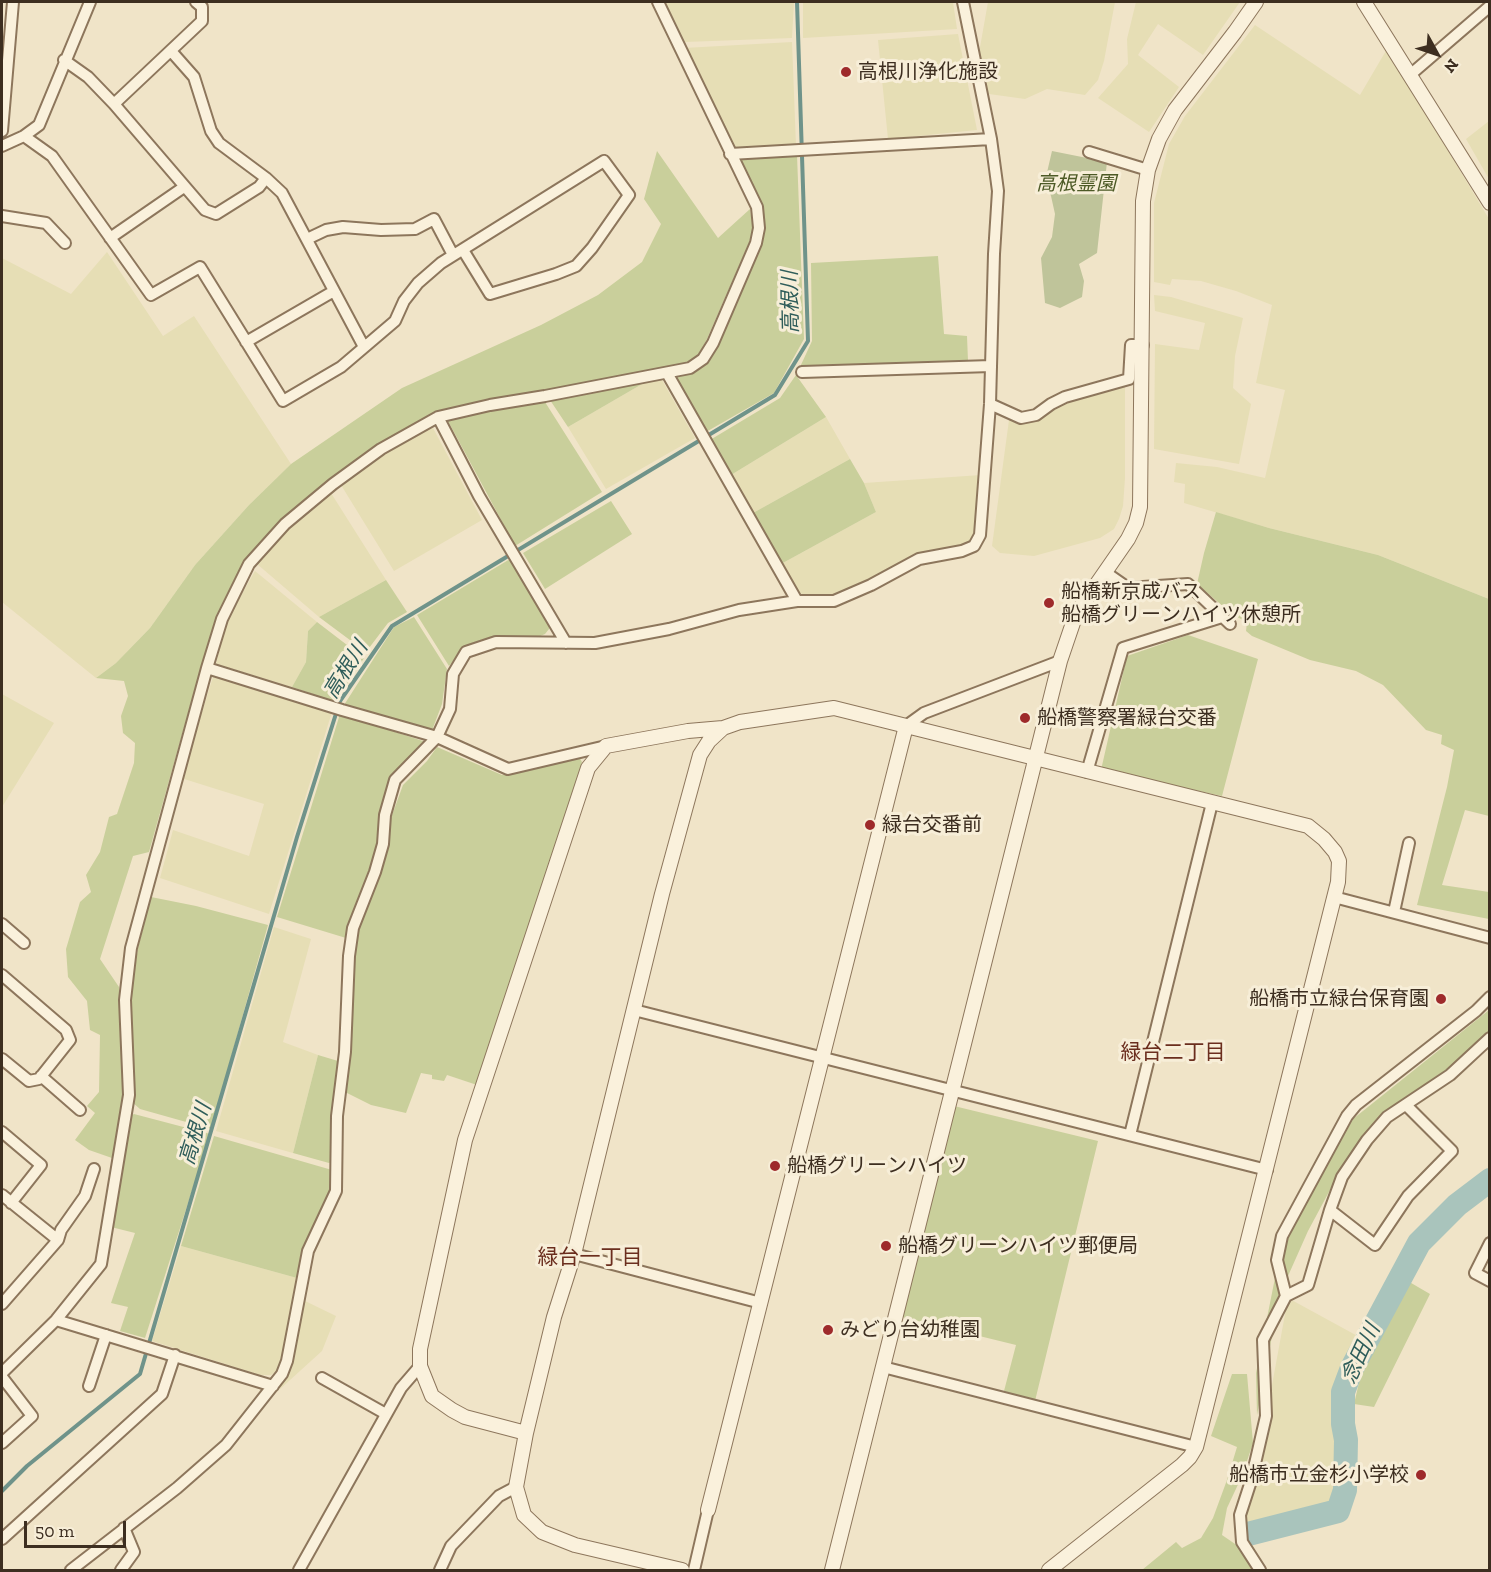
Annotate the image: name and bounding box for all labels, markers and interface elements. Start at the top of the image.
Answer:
north arrow [1407,24,1467,84]
text: N [1440,55,1462,77]
place label: 高根川浄化施設 [858,60,998,84]
marker: 高根川浄化施設 [839,65,853,79]
park label: 高根霊園 [1036,172,1116,196]
water label: 高根川 [778,270,804,334]
place label: 船橋新京成バス 船橋グリーンハイツ休憩所 [1061,580,1301,627]
marker: 船橋新京成バス 船橋グリーンハイツ休憩所 [1042,596,1056,610]
water label: 高根川 [319,637,373,703]
place label: 船橋警察署緑台交番 [1037,706,1217,730]
marker: 船橋警察署緑台交番 [1018,711,1032,725]
place label: 緑台交番前 [882,813,982,837]
marker: 緑台交番前 [863,818,877,832]
place label: 船橋市立緑台保育園 [1249,987,1429,1011]
marker: 船橋市立緑台保育園 [1434,992,1448,1006]
district label: 緑台二丁目 [1121,1040,1225,1066]
water label: 高根川 [175,1100,217,1168]
place label: 船橋グリーンハイツ [787,1154,967,1178]
marker: 船橋グリーンハイツ [768,1159,782,1173]
place label: 船橋グリーンハイツ郵便局 [898,1234,1138,1258]
marker: 船橋グリーンハイツ郵便局 [879,1239,893,1253]
district label: 緑台一丁目 [538,1245,642,1271]
place label: みどり台幼稚園 [840,1318,980,1342]
water label: 念田川 [1336,1320,1386,1388]
marker: みどり台幼稚園 [821,1323,835,1337]
place label: 船橋市立金杉小学校 [1229,1463,1409,1487]
marker: 船橋市立金杉小学校 [1414,1468,1428,1482]
scale bar [27,1509,129,1547]
text: 50 m [35,1520,74,1542]

